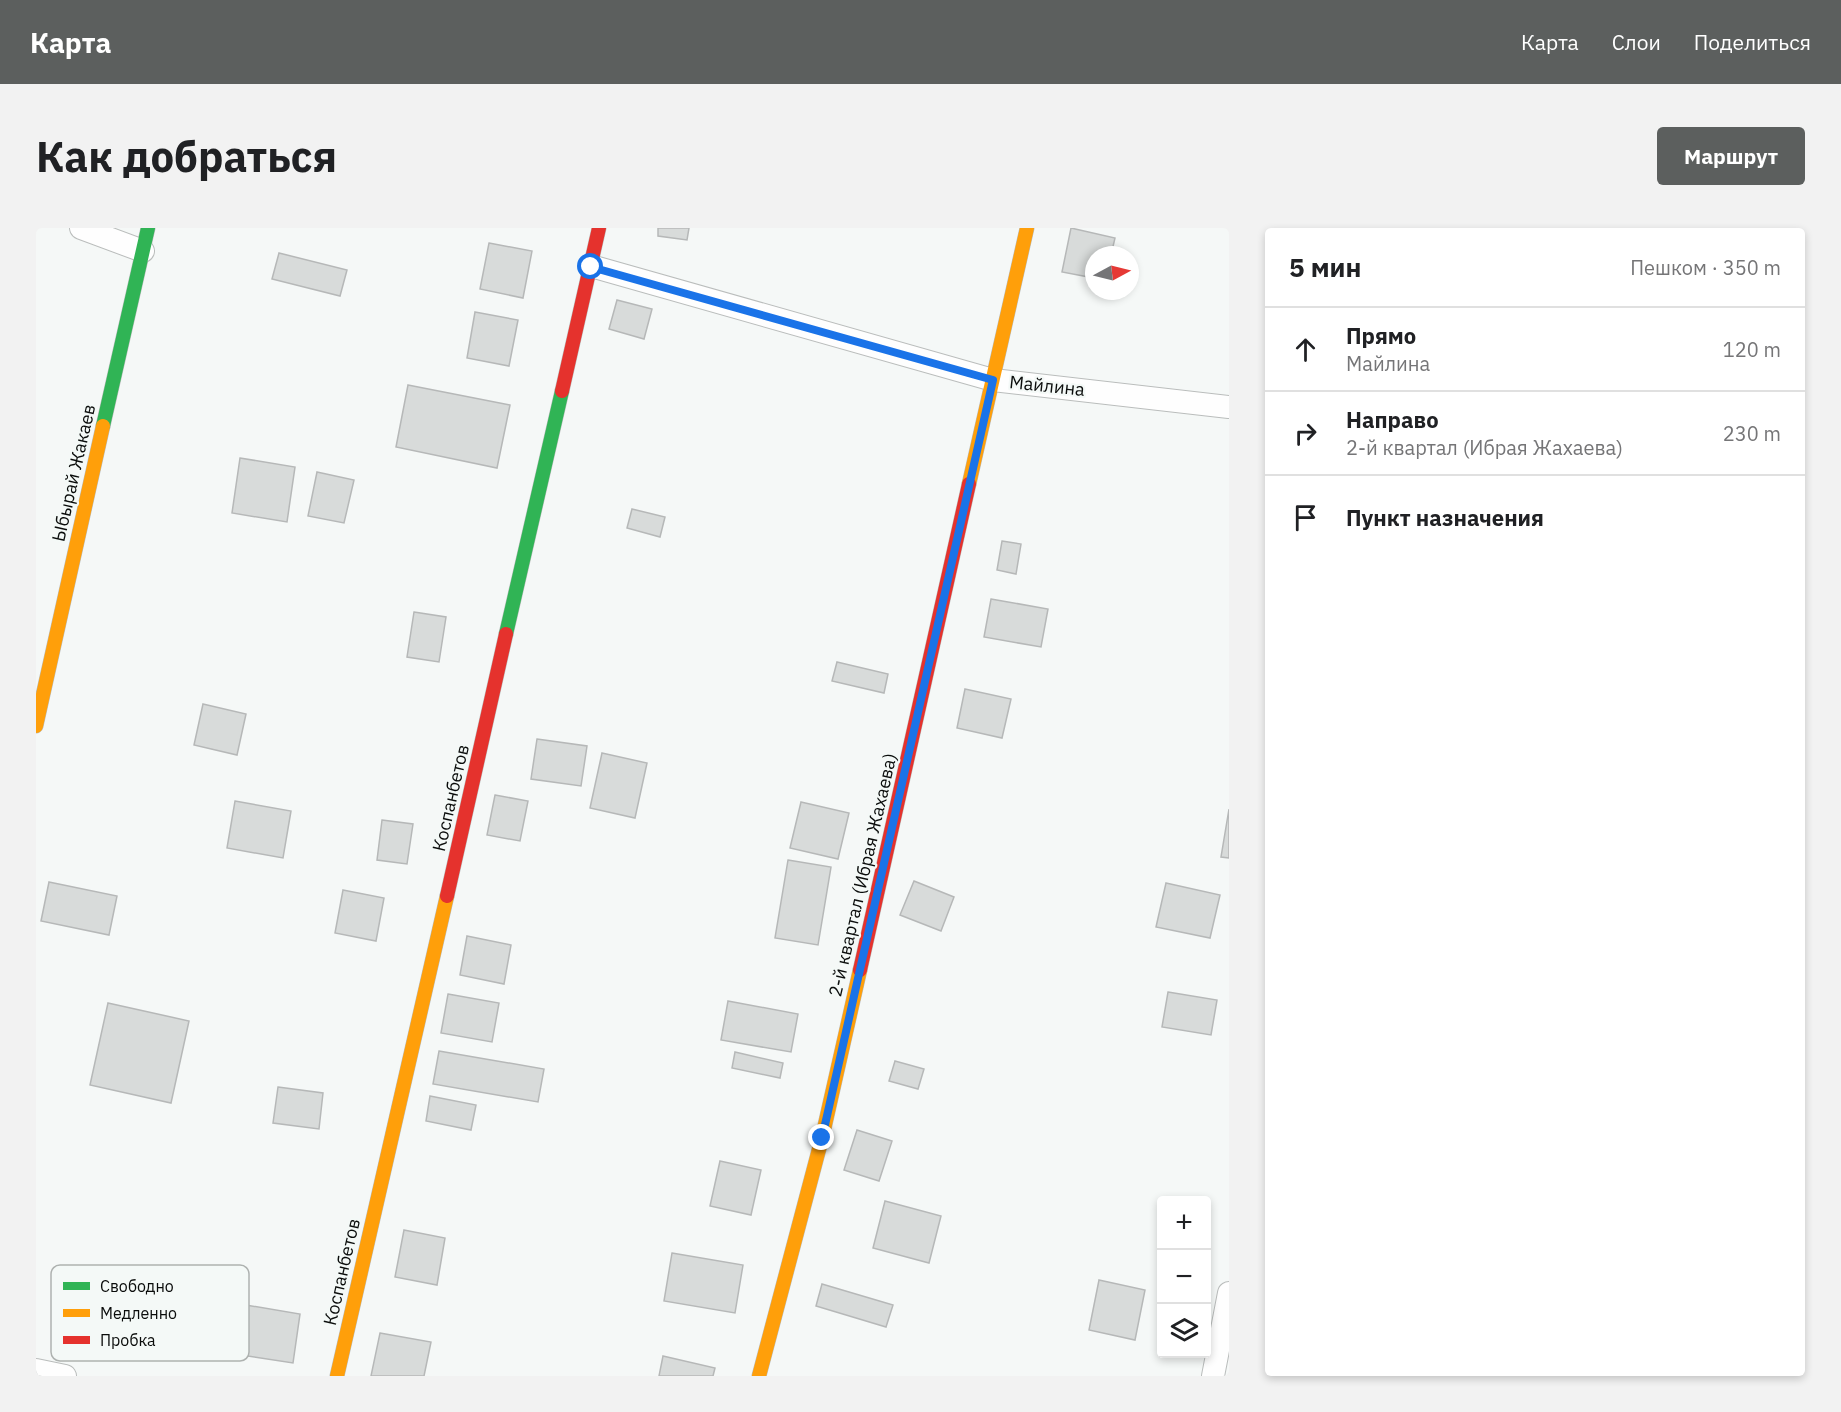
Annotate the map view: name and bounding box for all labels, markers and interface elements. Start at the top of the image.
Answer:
text: Карта [30,24,111,61]
text: Карта [1521,28,1579,56]
text: Слои [1612,28,1661,56]
text: Поделиться [1694,28,1811,56]
button: Маршрут [1657,127,1805,185]
text: Как добраться [36,129,337,184]
north arrow [1085,246,1139,300]
text: 5 мин [1289,250,1361,284]
route start [577,253,603,279]
text: Пешком · 350 m [1630,254,1781,281]
text: Прямо [1346,321,1416,350]
icon: ahead [1289,333,1322,366]
text: 120 m [1723,336,1781,363]
text: Майлина [1346,350,1430,377]
street label: Майлина [1008,370,1086,401]
street label: Ыбырай Жакаев [47,402,100,544]
text: Направо [1346,405,1439,434]
icon: right [1289,417,1322,450]
text: 230 m [1723,420,1781,447]
text: 2-й квартал (Ибрая Жахаева) [1346,434,1623,461]
icon: arrive [1289,501,1322,534]
text: Пункт назначения [1346,503,1544,532]
street label: Коспанбетов [427,742,474,854]
street label: 2-й квартал (Ибрая Жахаева) [823,751,902,999]
route end [808,1124,834,1150]
map controls [1157,1196,1211,1358]
button: + [1157,1196,1211,1250]
street label: Коспанбетов [318,1216,365,1328]
button: − [1157,1250,1211,1304]
legend [51,1265,249,1361]
text: Свободно [100,1276,174,1296]
text: Медленно [100,1303,177,1323]
button: layers [1157,1304,1211,1358]
text: Пробка [100,1330,156,1350]

